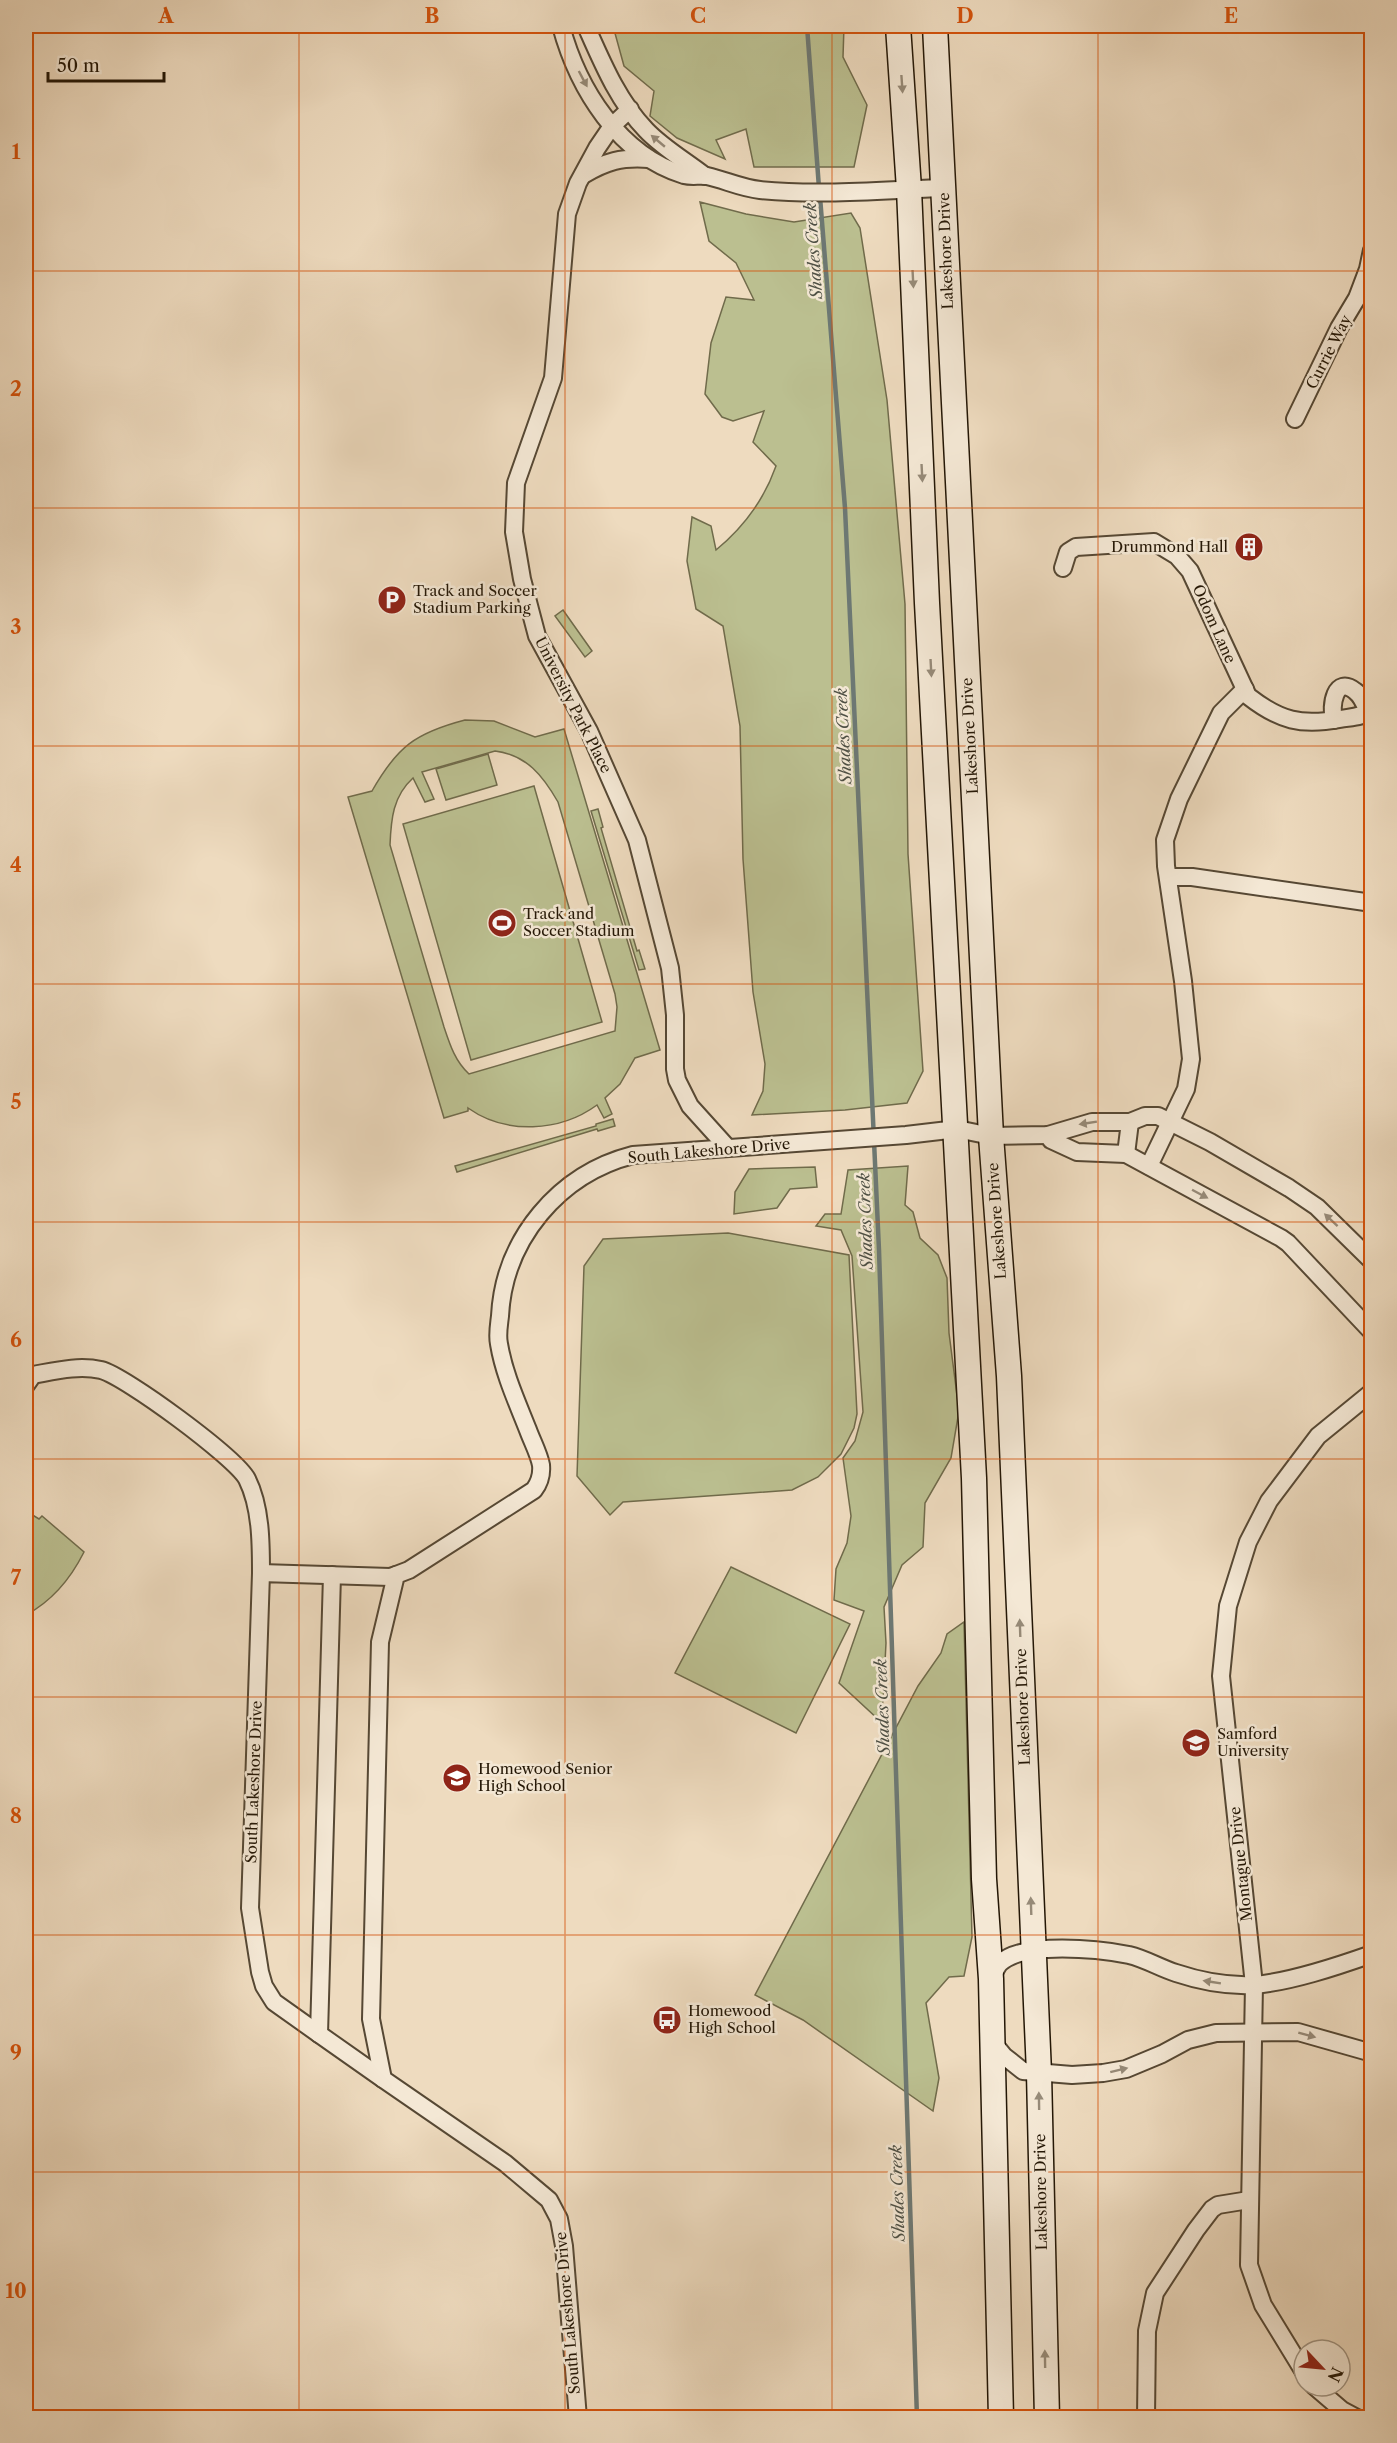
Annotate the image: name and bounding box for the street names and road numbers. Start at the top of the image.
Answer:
street label: Lakeshore Drive [934,192,957,310]
street label: Currie Way [1302,311,1356,392]
street label: Odom Lane [1189,581,1240,666]
street label: University Park Place [531,633,616,776]
street label: Lakeshore Drive [957,677,982,795]
street label: South Lakeshore Drive [627,1134,791,1167]
street label: Lakeshore Drive [983,1162,1010,1280]
street label: Lakeshore Drive [1011,1648,1034,1766]
street label: South Lakeshore Drive [241,1700,266,1864]
street label: Montague Drive [1225,1806,1256,1922]
street label: Lakeshore Drive [1030,2133,1051,2251]
street label: South Lakeshore Drive [551,2231,584,2395]

